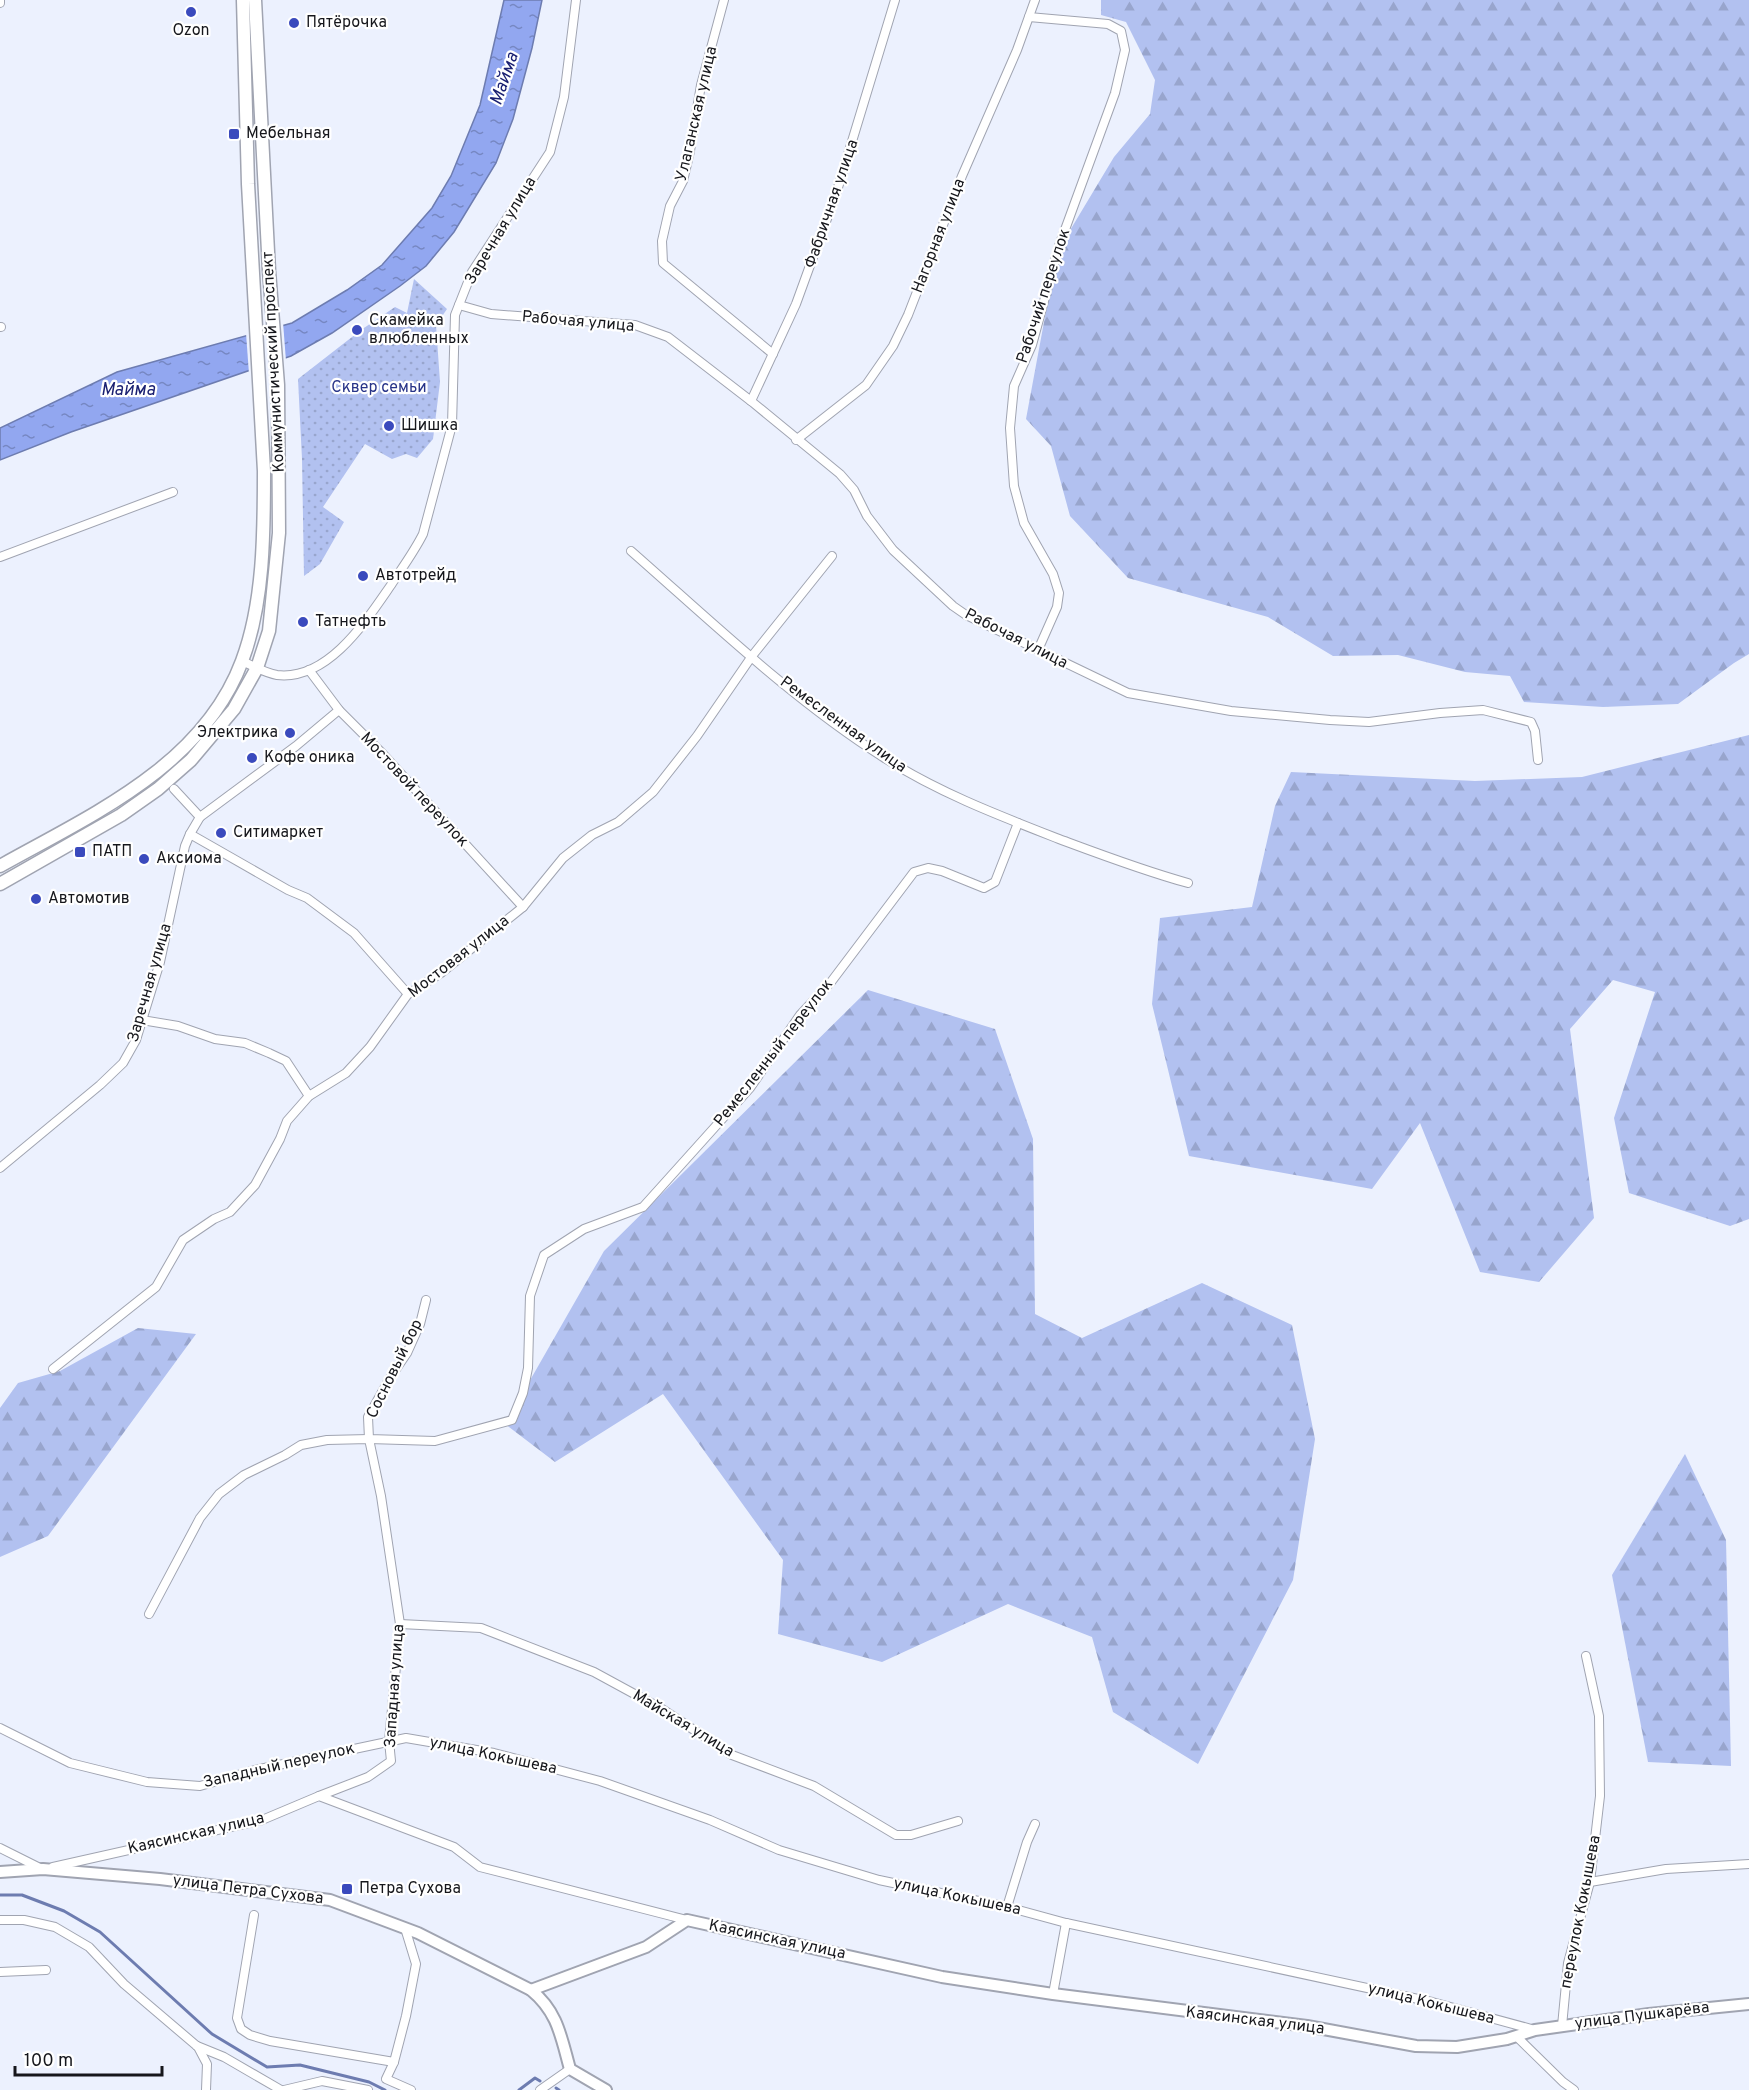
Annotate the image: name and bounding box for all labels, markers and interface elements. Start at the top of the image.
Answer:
marker: Ozon [184,5,198,19]
place label: Пятёрочка [306,13,387,33]
marker: Пятёрочка [287,16,301,30]
place label: Ozon [172,21,210,41]
street label: Улаганская улица [672,44,722,184]
water label: Майма [485,49,525,108]
place label: Мебельная [246,124,331,144]
marker: Мебельная [227,127,241,141]
street label: Фабричная улица [801,137,863,271]
street label: Заречная улица [461,173,541,289]
street label: Нагорная улица [908,176,970,296]
street label: Рабочий переулок [1013,226,1075,366]
street label: Коммунистический проспект [258,251,290,473]
street label: Рабочая улица [521,307,635,337]
place label: Скамейка влюбленных [369,311,469,349]
marker: Скамейка влюбленных [350,323,364,337]
park label: Сквер семьи [331,378,427,398]
water label: Майма [101,379,156,402]
place label: Шишка [401,416,458,436]
marker: Шишка [382,419,396,433]
place label: Автотрейд [375,566,456,586]
marker: Автотрейд [356,569,370,583]
street label: Рабочая улица [961,604,1071,674]
place label: Татнефть [315,612,386,632]
marker: Татнефть [296,615,310,629]
street label: Ремесленная улица [776,672,910,778]
place label: Электрика [197,723,278,743]
marker: Электрика [283,726,297,740]
street label: Мостовой переулок [356,728,472,852]
place label: Кофе оника [264,748,354,768]
marker: Кофе оника [245,751,259,765]
place label: Ситимаркет [233,823,323,843]
marker: Ситимаркет [214,826,228,840]
place label: ПАТП [92,842,132,862]
marker: ПАТП [73,845,87,859]
place label: Аксиома [156,849,222,869]
marker: Аксиома [137,852,151,866]
place label: Автомотив [48,889,130,909]
marker: Автомотив [29,892,43,906]
street label: Мостовая улица [404,911,514,1003]
street label: Заречная улица [123,921,177,1045]
street label: Ремесленный переулок [710,975,838,1131]
street label: Сосновый бор [362,1316,428,1422]
street label: Западная улица [381,1623,409,1749]
street label: Майская улица [629,1686,737,1762]
street label: улица Кокышева [427,1733,559,1779]
street label: Западный переулок [201,1739,357,1793]
street label: Каясинская улица [126,1809,266,1859]
street label: переулок Кокышева [1556,1834,1606,1990]
street label: улица Петра Сухова [172,1871,324,1909]
street label: улица Кокышева [891,1874,1023,1920]
place label: Петра Сухова [359,1879,461,1899]
marker: Петра Сухова [340,1882,354,1896]
street label: Каясинская улица [707,1916,847,1964]
street label: улица Кокышева [1366,1979,1496,2029]
street label: улица Пушкарёва [1574,1998,1710,2034]
street label: Каясинская улица [1185,2003,1325,2039]
scale bar [15,2039,162,2077]
text: 100 m [24,2050,73,2073]

